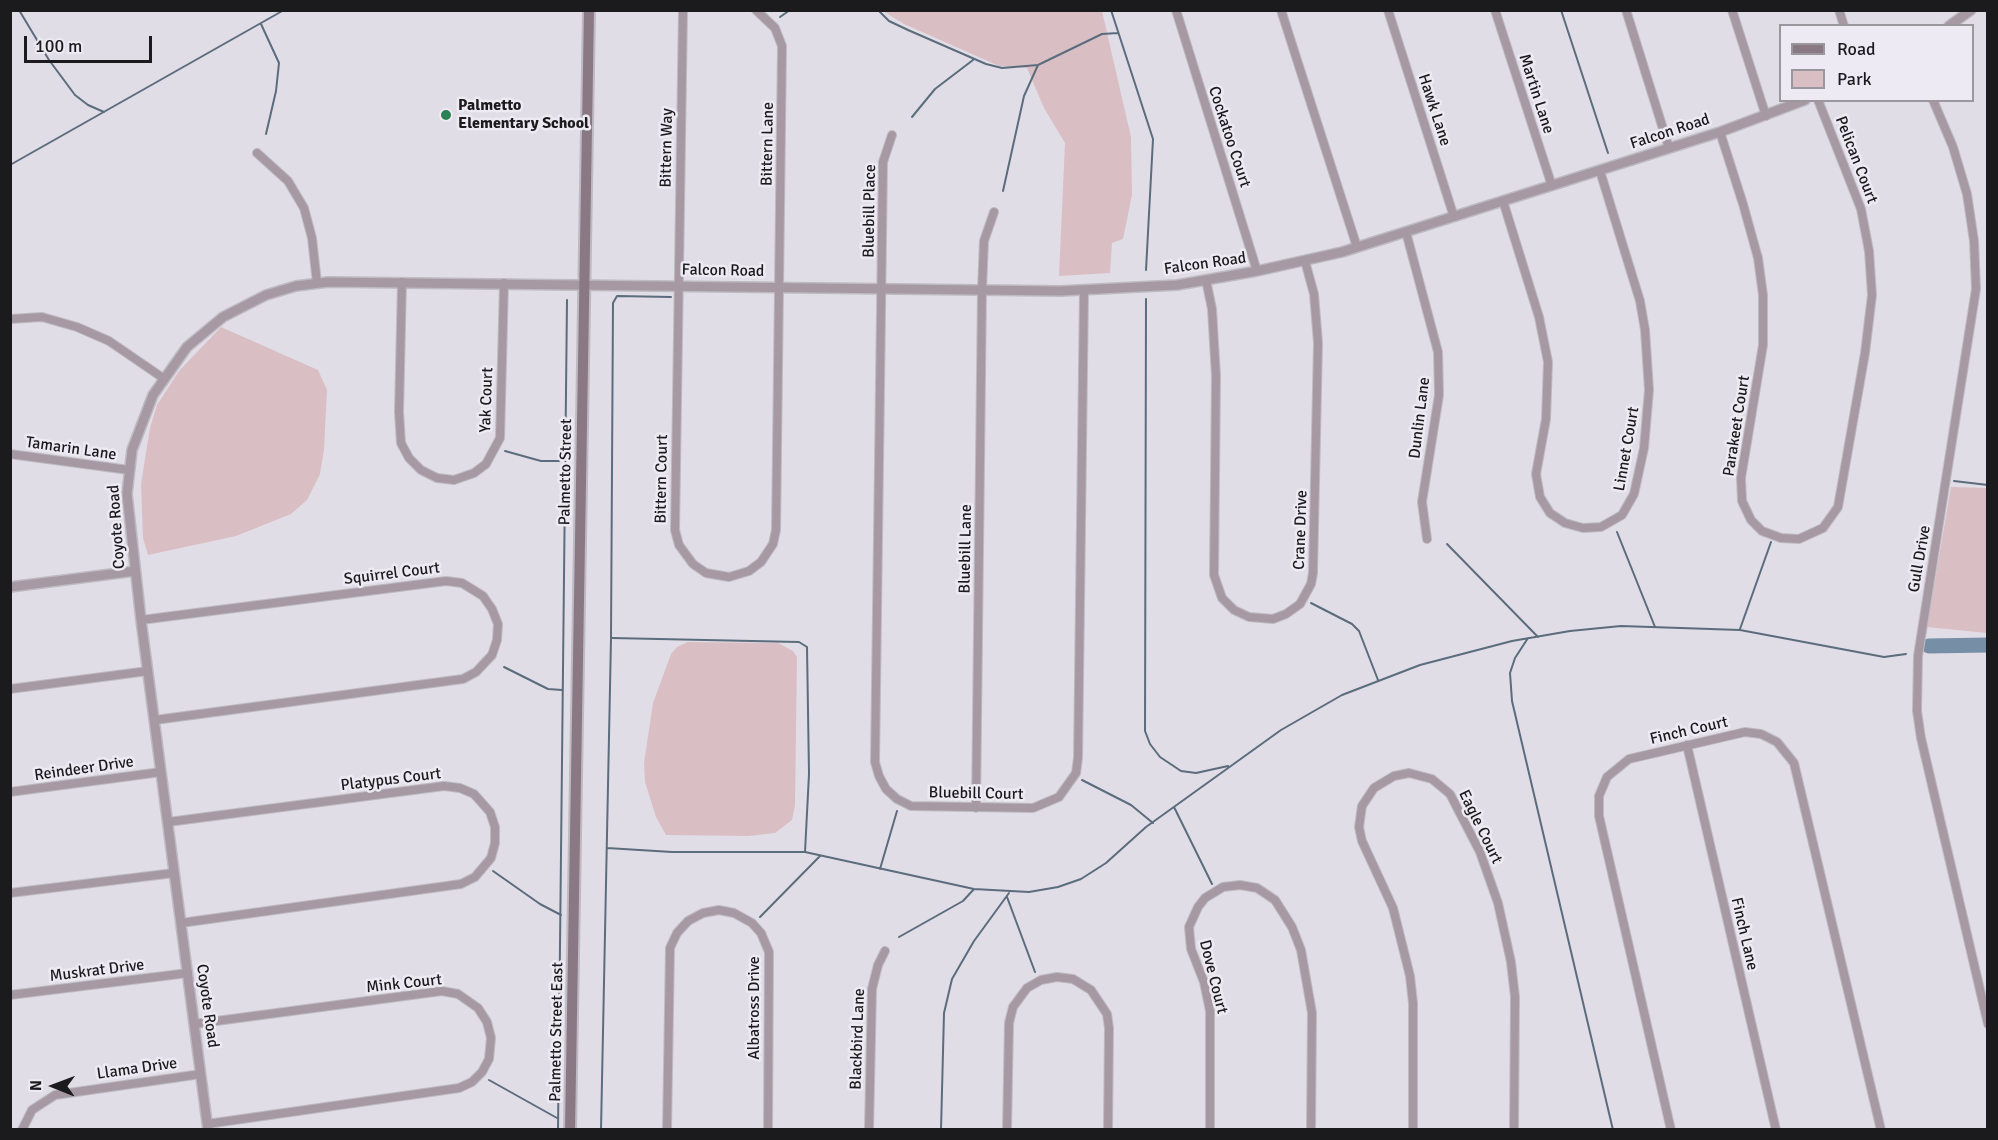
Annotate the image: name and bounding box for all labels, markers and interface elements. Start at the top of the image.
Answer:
scale bar [27,24,154,62]
legend [1779,24,1974,102]
text: 100 m [35,35,82,57]
text: Road [1837,38,1876,60]
street label: Martin Lane [1514,52,1558,136]
text: Park [1837,68,1872,90]
street label: Hawk Lane [1413,71,1455,149]
street label: Cockatoo Court [1204,84,1254,190]
place label: Palmetto Elementary School [458,96,589,134]
street label: Bittern Lane [758,102,778,186]
marker: Palmetto Elementary School [439,108,453,122]
street label: Bittern Way [657,108,677,188]
street label: Falcon Road [1628,110,1712,154]
street label: Pelican Court [1831,114,1881,206]
street label: Bluebill Place [860,164,880,258]
street label: Falcon Road [1163,249,1247,279]
street label: Falcon Road [681,261,765,281]
street label: Yak Court [476,367,498,433]
street label: Parakeet Court [1720,374,1754,478]
street label: Dunlin Lane [1405,376,1435,460]
street label: Linnet Court [1610,405,1644,493]
street label: Palmetto Street [555,418,577,526]
street label: Tamarin Lane [24,433,118,465]
street label: Bittern Court [652,434,672,524]
street label: Coyote Road [104,484,130,570]
street label: Crane Drive [1290,490,1312,570]
street label: Bluebill Lane [956,504,976,594]
street label: Gull Drive [1905,524,1935,594]
street label: Squirrel Court [343,559,441,589]
street label: Finch Court [1648,713,1730,749]
street label: Reindeer Drive [33,753,135,785]
street label: Platypus Court [340,764,442,796]
street label: Bluebill Court [928,784,1024,804]
street label: Eagle Court [1454,787,1506,867]
street label: Finch Lane [1726,896,1762,972]
street label: Dove Court [1195,938,1231,1016]
street label: Muskrat Drive [49,956,145,986]
street label: Albatross Drive [745,956,765,1060]
street label: Palmetto Street East [546,962,568,1102]
street label: Coyote Road [192,963,222,1049]
street label: Mink Court [365,970,443,998]
street label: Blackbird Lane [847,988,869,1090]
street label: Llama Drive [95,1054,179,1084]
north arrow [24,1056,84,1116]
text: N [26,1080,46,1091]

